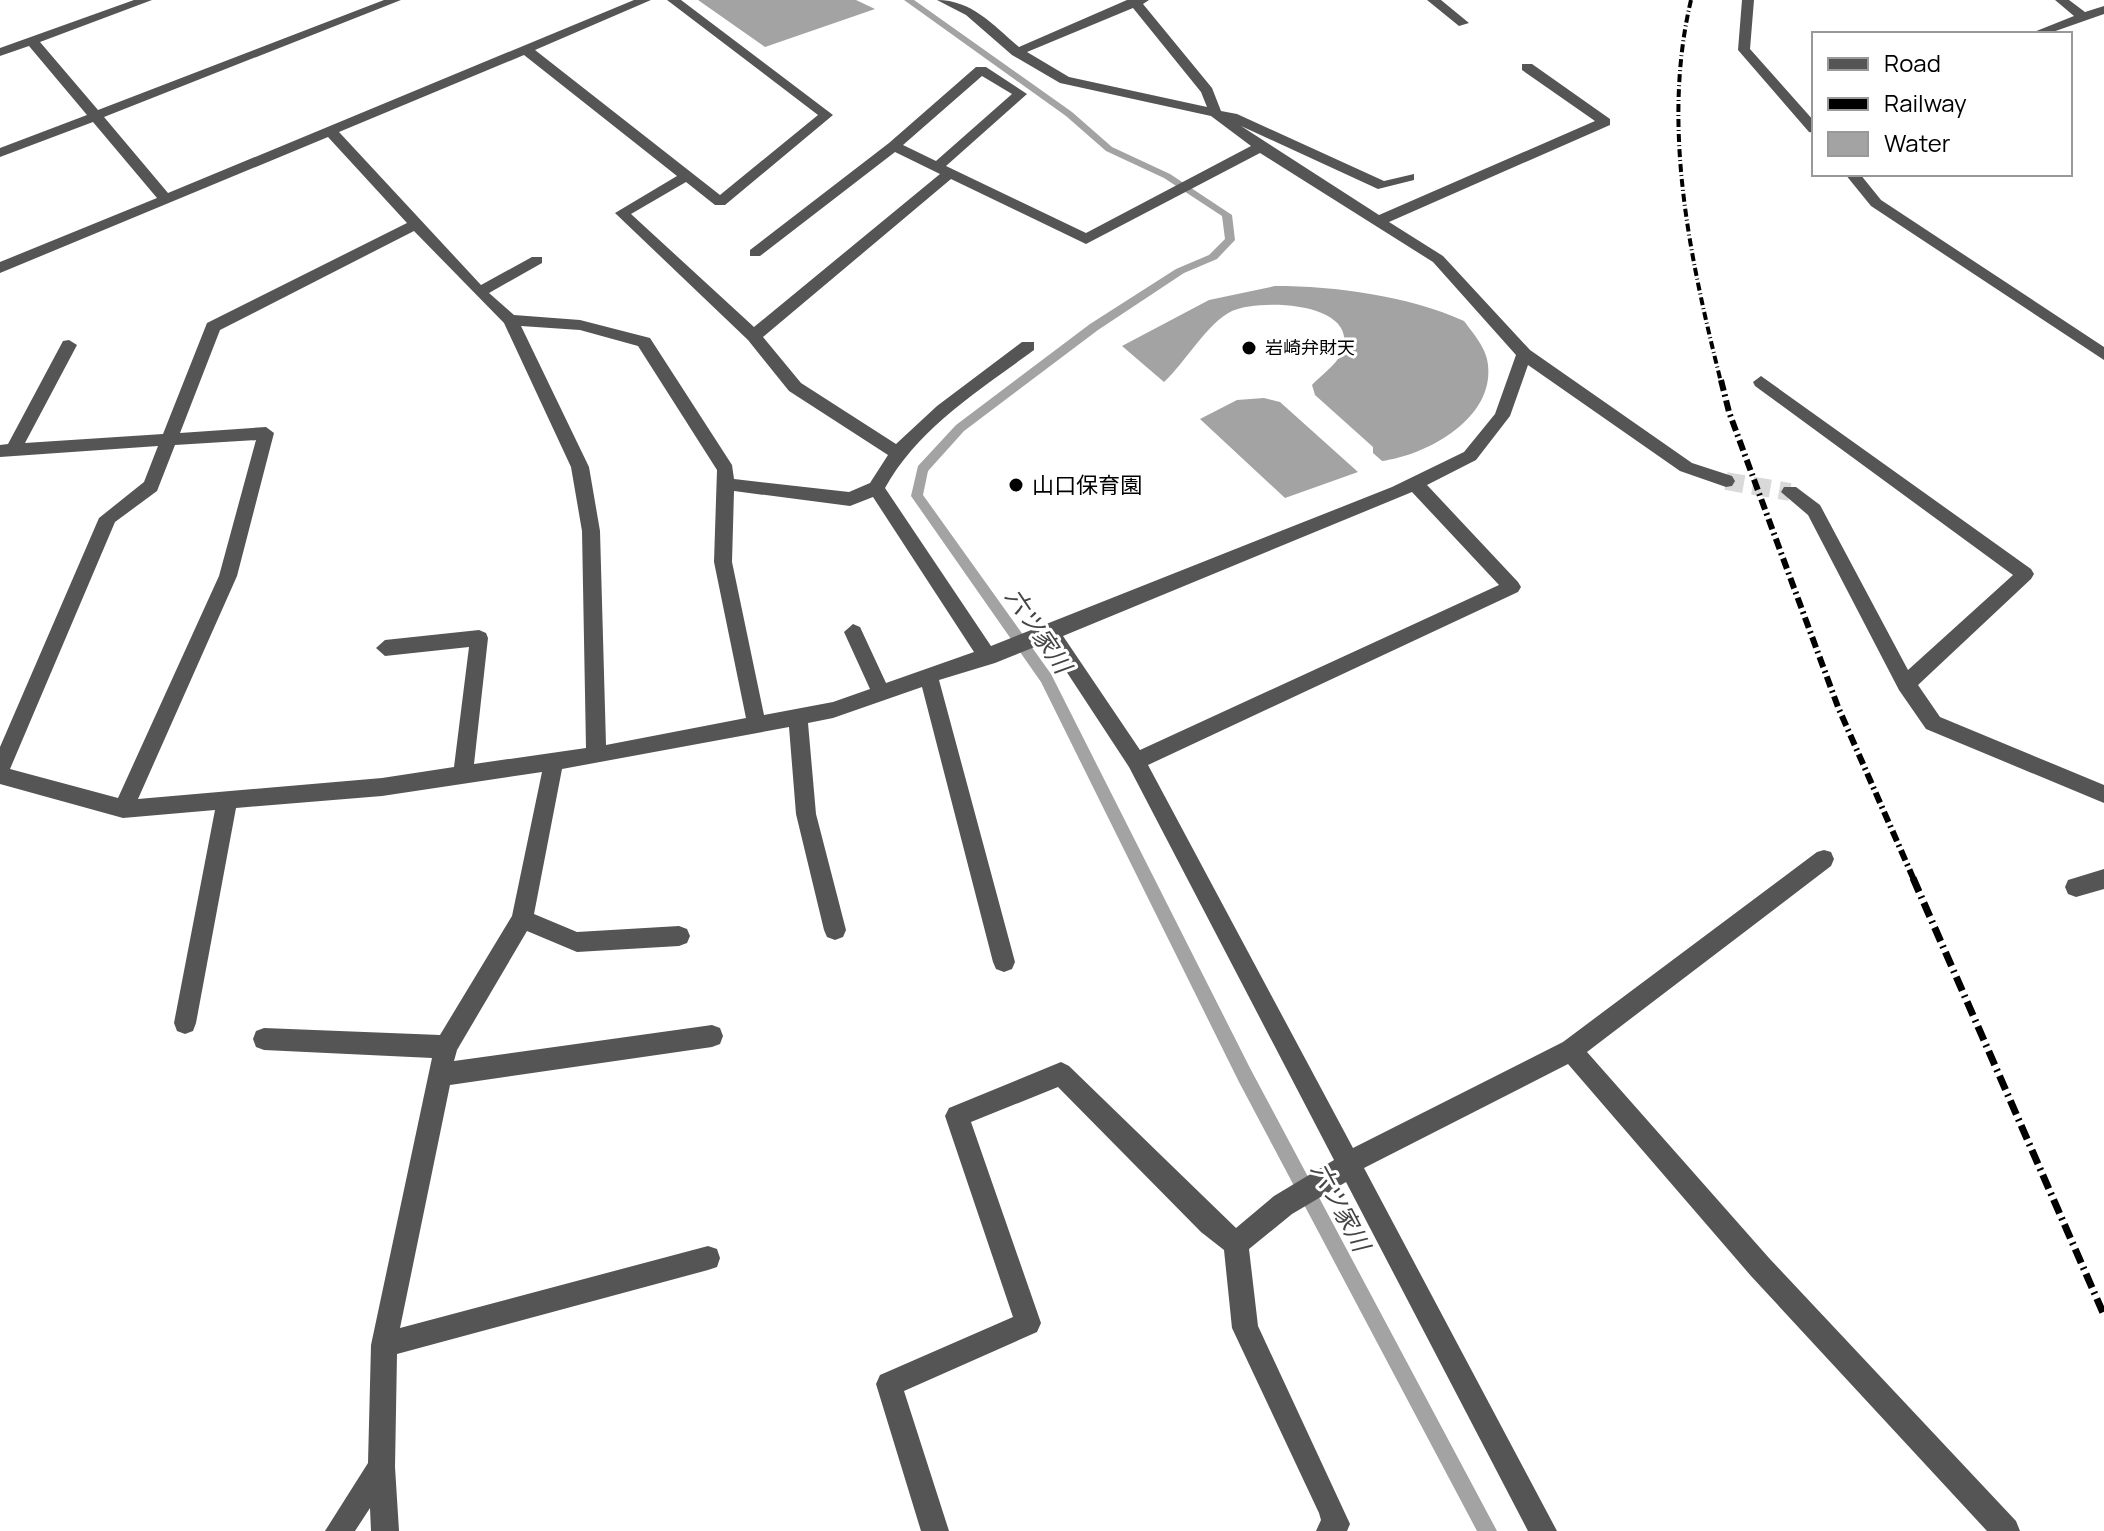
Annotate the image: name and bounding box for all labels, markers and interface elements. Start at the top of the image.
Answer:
legend [1812,32,2072,176]
text: Road [1884,46,1941,79]
text: Railway [1884,86,1967,119]
text: Water [1884,126,1951,159]
place label: 岩崎弁財天 [1265,335,1355,359]
marker: 岩崎弁財天 [1240,339,1258,357]
place label: 山口保育園 [1032,470,1142,500]
marker: 山口保育園 [1007,476,1025,494]
water label: 六ツ家川 [999,581,1081,682]
water label: 六ツ家川 [1304,1156,1380,1259]

